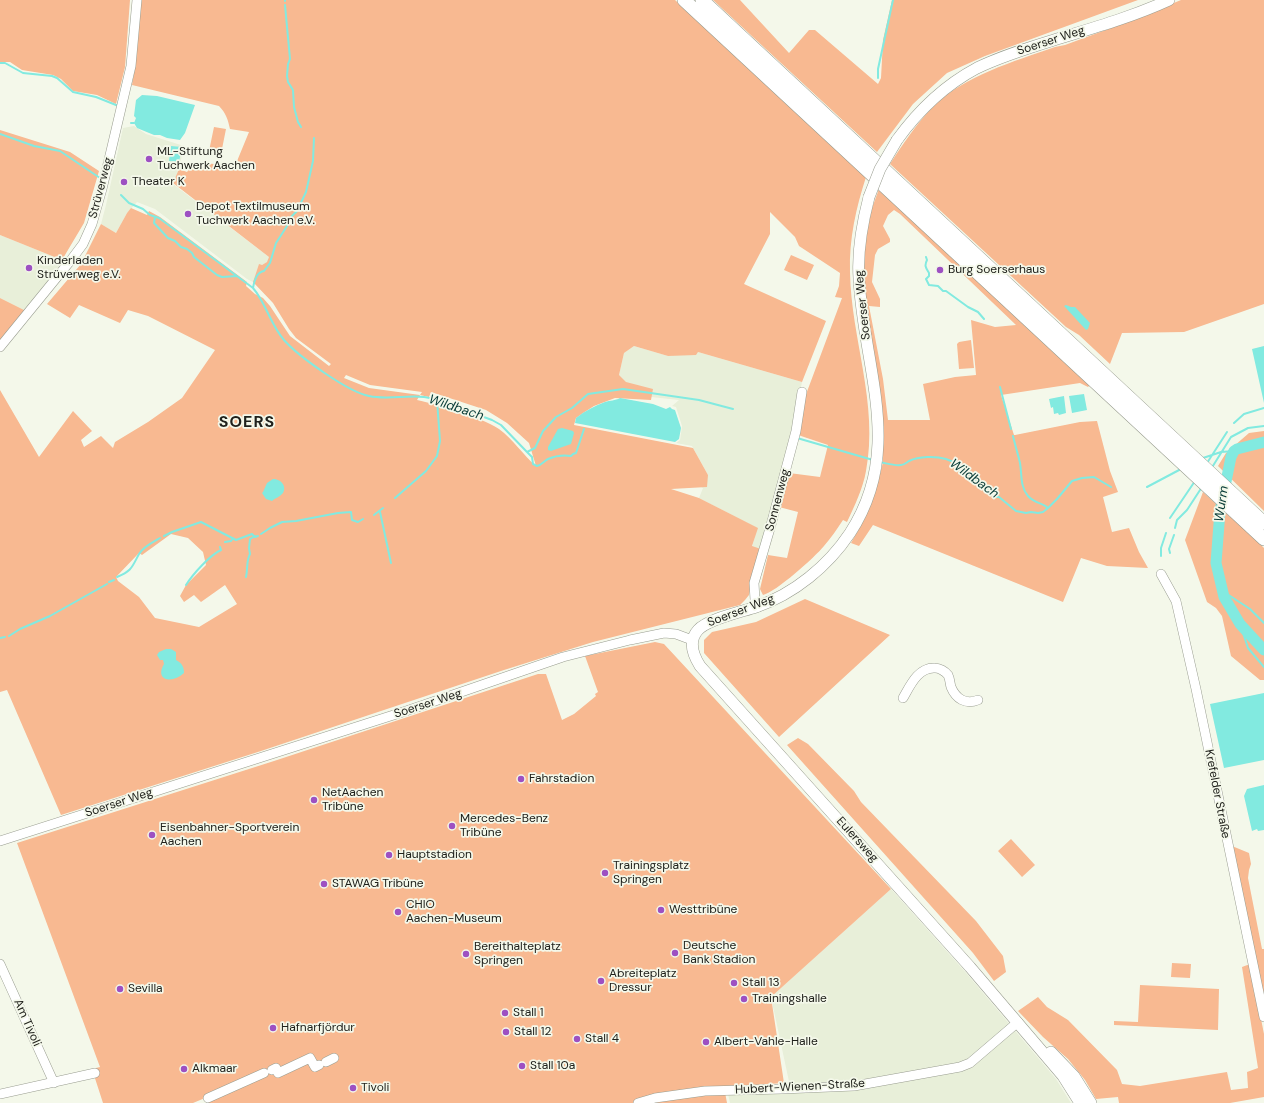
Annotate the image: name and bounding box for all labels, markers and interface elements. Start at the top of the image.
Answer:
street label: Soerser Weg [1015,23,1087,59]
place label: ML-Stiftung Tuchwerk Aachen [157,145,255,173]
marker: ML-Stiftung Tuchwerk Aachen [144,154,154,164]
street label: Strüverweg [86,156,116,220]
place label: Theater K [132,175,185,189]
marker: Theater K [119,177,129,187]
place label: Depot Textilmuseum Tuchwerk Aachen e.V. [196,200,315,228]
marker: Depot Textilmuseum Tuchwerk Aachen e.V. [183,209,193,219]
place label: Kinderladen Strüverweg e.V. [37,254,121,282]
marker: Kinderladen Strüverweg e.V. [24,263,34,273]
place label: Burg Soerserhaus [948,263,1045,277]
marker: Burg Soerserhaus [935,265,945,275]
street label: Soerser Weg [852,269,874,341]
water label: Wildbach [427,392,485,424]
district label: SOERS [219,413,275,433]
water label: Wildbach [946,456,1002,502]
street label: Sonnenweg [763,467,793,533]
water label: Wurm [1212,485,1232,523]
street label: Soerser Weg [706,592,776,630]
street label: Soerser Weg [392,686,464,722]
street label: Krefelder Straße [1201,748,1233,840]
place label: Fahrstadion [529,772,594,786]
marker: Fahrstadion [516,774,526,784]
street label: Soerser Weg [83,785,155,821]
place label: NetAachen Tribüne [322,786,383,814]
marker: NetAachen Tribüne [309,795,319,805]
place label: Mercedes-Benz Tribüne [460,812,548,840]
street label: Eulersweg [833,814,881,866]
place label: Eisenbahner-Sportverein Aachen [160,821,299,849]
marker: Mercedes-Benz Tribüne [447,821,457,831]
marker: Eisenbahner-Sportverein Aachen [147,830,157,840]
place label: Hauptstadion [397,848,472,862]
marker: Hauptstadion [384,850,394,860]
place label: Trainingsplatz Springen [613,859,689,887]
marker: Trainingsplatz Springen [600,868,610,878]
place label: STAWAG Tribüne [332,877,424,891]
marker: STAWAG Tribüne [319,879,329,889]
place label: CHIO Aachen-Museum [406,898,502,926]
place label: Westtribüne [669,903,737,917]
marker: Westtribüne [656,905,666,915]
marker: CHIO Aachen-Museum [393,907,403,917]
place label: Deutsche Bank Stadion [683,939,755,967]
place label: Bereithalteplatz Springen [474,940,561,968]
marker: Deutsche Bank Stadion [670,948,680,958]
marker: Bereithalteplatz Springen [461,949,471,959]
place label: Abreiteplatz Dressur [609,967,676,995]
marker: Abreiteplatz Dressur [596,976,606,986]
place label: Stall 13 [742,976,780,990]
marker: Stall 13 [729,978,739,988]
place label: Sevilla [128,982,163,996]
marker: Sevilla [115,984,125,994]
place label: Trainingshalle [752,992,827,1006]
marker: Trainingshalle [739,994,749,1004]
street label: Am Tivoli [10,997,44,1049]
place label: Stall 1 [513,1006,543,1020]
marker: Stall 1 [500,1008,510,1018]
place label: Hafnarfjördur [281,1021,355,1035]
marker: Hafnarfjördur [268,1023,278,1033]
place label: Stall 12 [514,1025,551,1039]
marker: Stall 12 [501,1027,511,1037]
place label: Stall 4 [585,1032,619,1046]
marker: Stall 4 [572,1034,582,1044]
place label: Albert-Vahle-Halle [714,1035,818,1049]
marker: Albert-Vahle-Halle [701,1037,711,1047]
place label: Stall 10a [530,1059,575,1073]
marker: Stall 10a [517,1061,527,1071]
place label: Alkmaar [192,1062,237,1076]
marker: Alkmaar [179,1064,189,1074]
street label: Hubert-Wienen-Straße [735,1076,865,1098]
place label: Tivoli [361,1081,389,1095]
marker: Tivoli [348,1083,358,1093]

